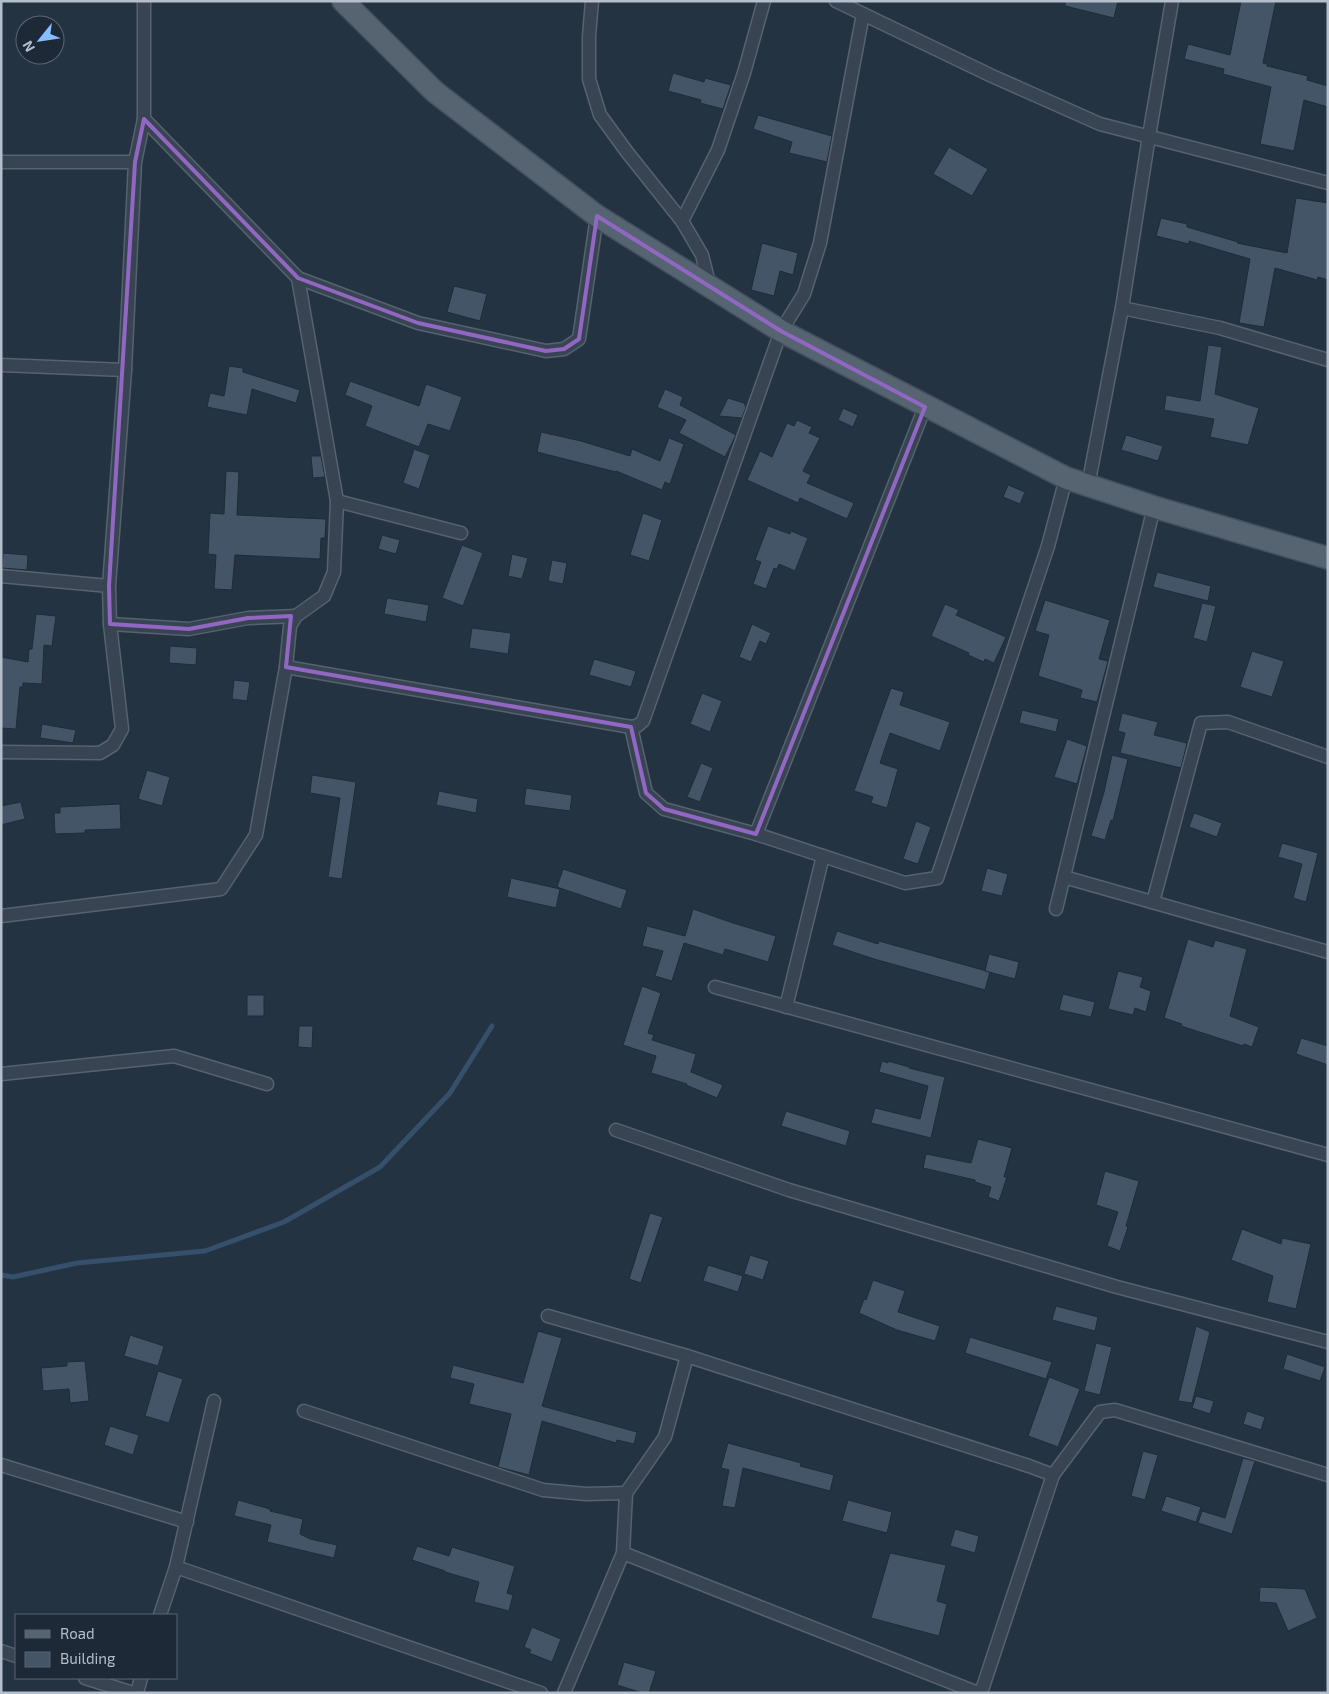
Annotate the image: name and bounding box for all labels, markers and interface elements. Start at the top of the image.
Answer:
north arrow [15,15,65,65]
text: N [18,38,38,55]
legend [15,1614,178,1679]
text: Road [60,1624,95,1642]
text: Building [60,1649,116,1667]

